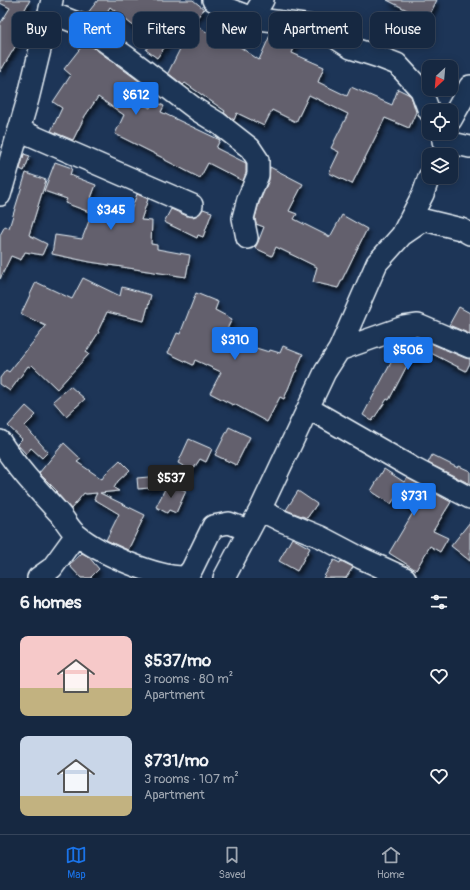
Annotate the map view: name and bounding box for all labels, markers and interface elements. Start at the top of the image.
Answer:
chip: Buy [12,12,61,48]
chip: Rent [69,12,125,48]
chip: Filters [133,12,199,48]
chip: New [207,12,261,48]
chip: Apartment [269,12,362,48]
chip: House [370,12,435,48]
north arrow [422,60,458,96]
map controls [422,60,458,184]
pin: $612 [112,82,160,116]
text: $612 [123,87,149,103]
button: locate [422,104,458,140]
button: layers [422,148,458,184]
pin: $345 [87,197,135,231]
text: $345 [97,202,125,218]
pin: $310 [211,327,259,361]
text: $310 [221,332,249,348]
pin: $506 [384,337,432,371]
text: $506 [393,342,423,358]
pin: $537 [147,465,195,499]
text: $537 [157,470,185,486]
pin: $731 [390,483,438,517]
text: $731 [401,488,427,504]
icon: filters [428,591,450,613]
text: 6 homes [20,592,81,613]
text: $537/mo [144,650,211,671]
icon: home [52,652,100,700]
icon: heart [428,665,450,687]
text: 3 rooms · 80 m² [144,671,233,687]
text: Apartment [144,687,205,703]
text: $731/mo [144,750,209,771]
icon: home [52,752,100,800]
icon: heart [428,765,450,787]
text: 3 rooms · 107 m² [144,771,239,787]
text: Apartment [144,787,205,803]
tab: Map [65,844,87,881]
tab: Saved [218,844,246,881]
tab: Home [377,844,404,881]

